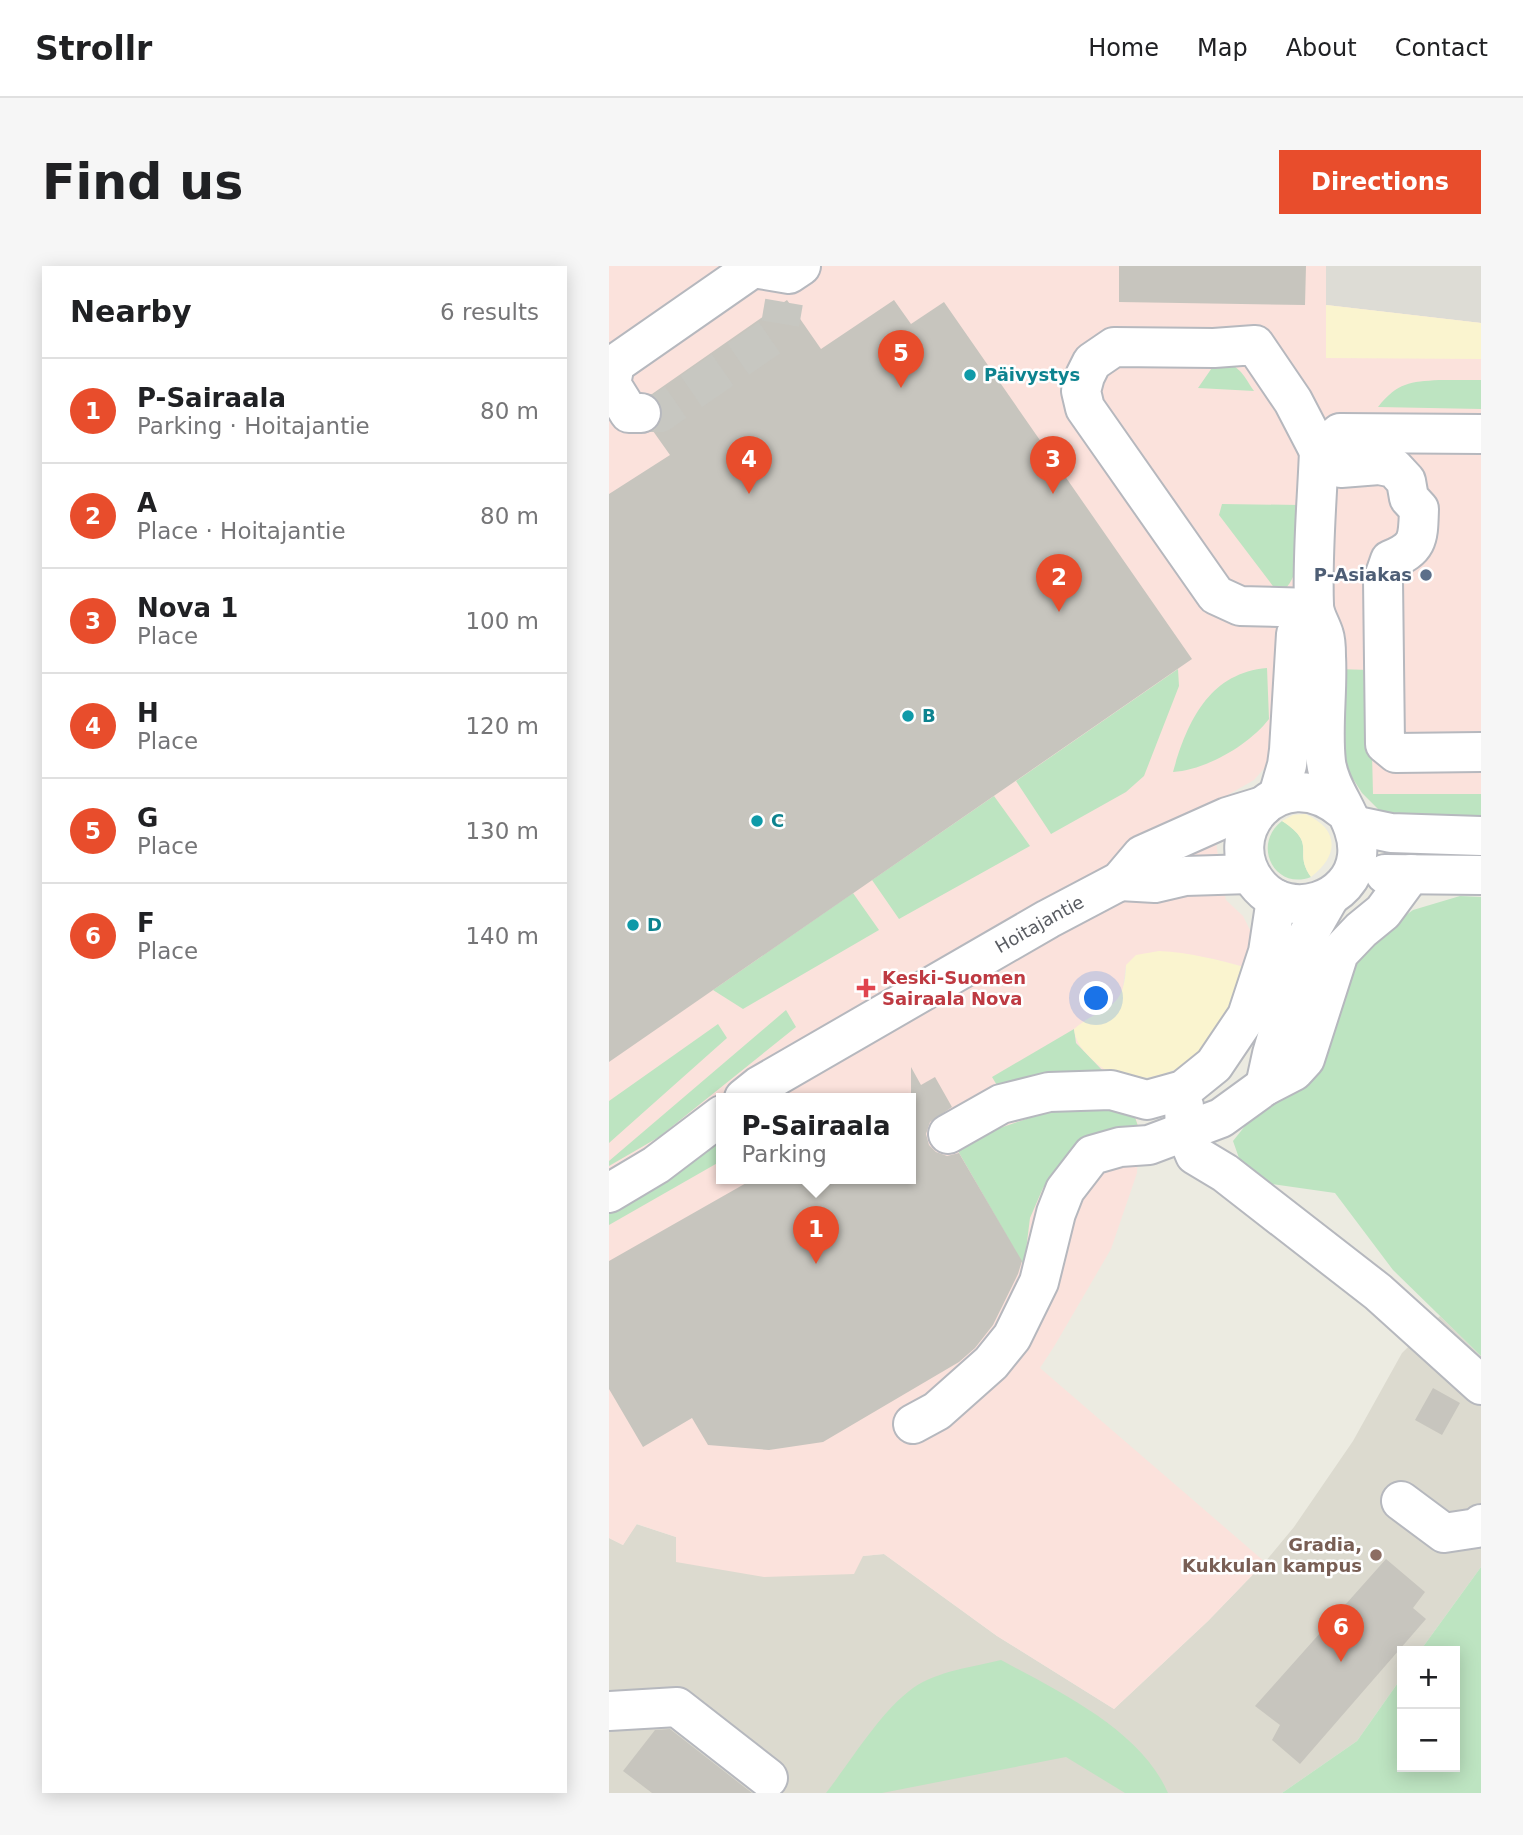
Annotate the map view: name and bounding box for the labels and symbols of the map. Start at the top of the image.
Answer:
pin: 5 [878,330,924,388]
place label: Päivystys [984,364,1080,385]
marker: Päivystys [962,367,978,383]
pin: 4 [726,436,772,494]
pin: 3 [1030,436,1076,494]
pin: 2 [1036,554,1082,612]
place label: P-Asiakas [1314,564,1412,585]
marker: P-Asiakas [1418,567,1434,583]
place label: B [922,705,936,726]
marker: B [900,708,916,724]
place label: C [771,810,784,831]
marker: C [749,813,765,829]
street label: Hoitajantie [991,891,1087,957]
place label: D [647,914,662,935]
marker: D [625,917,641,933]
place label: Keski-Suomen Sairaala Nova [882,967,1026,1009]
marker: Keski-Suomen Sairaala Nova [856,978,876,998]
your location [1079,981,1113,1015]
pin: 1 [793,1206,839,1264]
place label: Gradia, Kukkulan kampus [1182,1534,1362,1576]
marker: Gradia, Kukkulan kampus [1368,1547,1384,1563]
pin: 6 [1318,1604,1364,1662]

